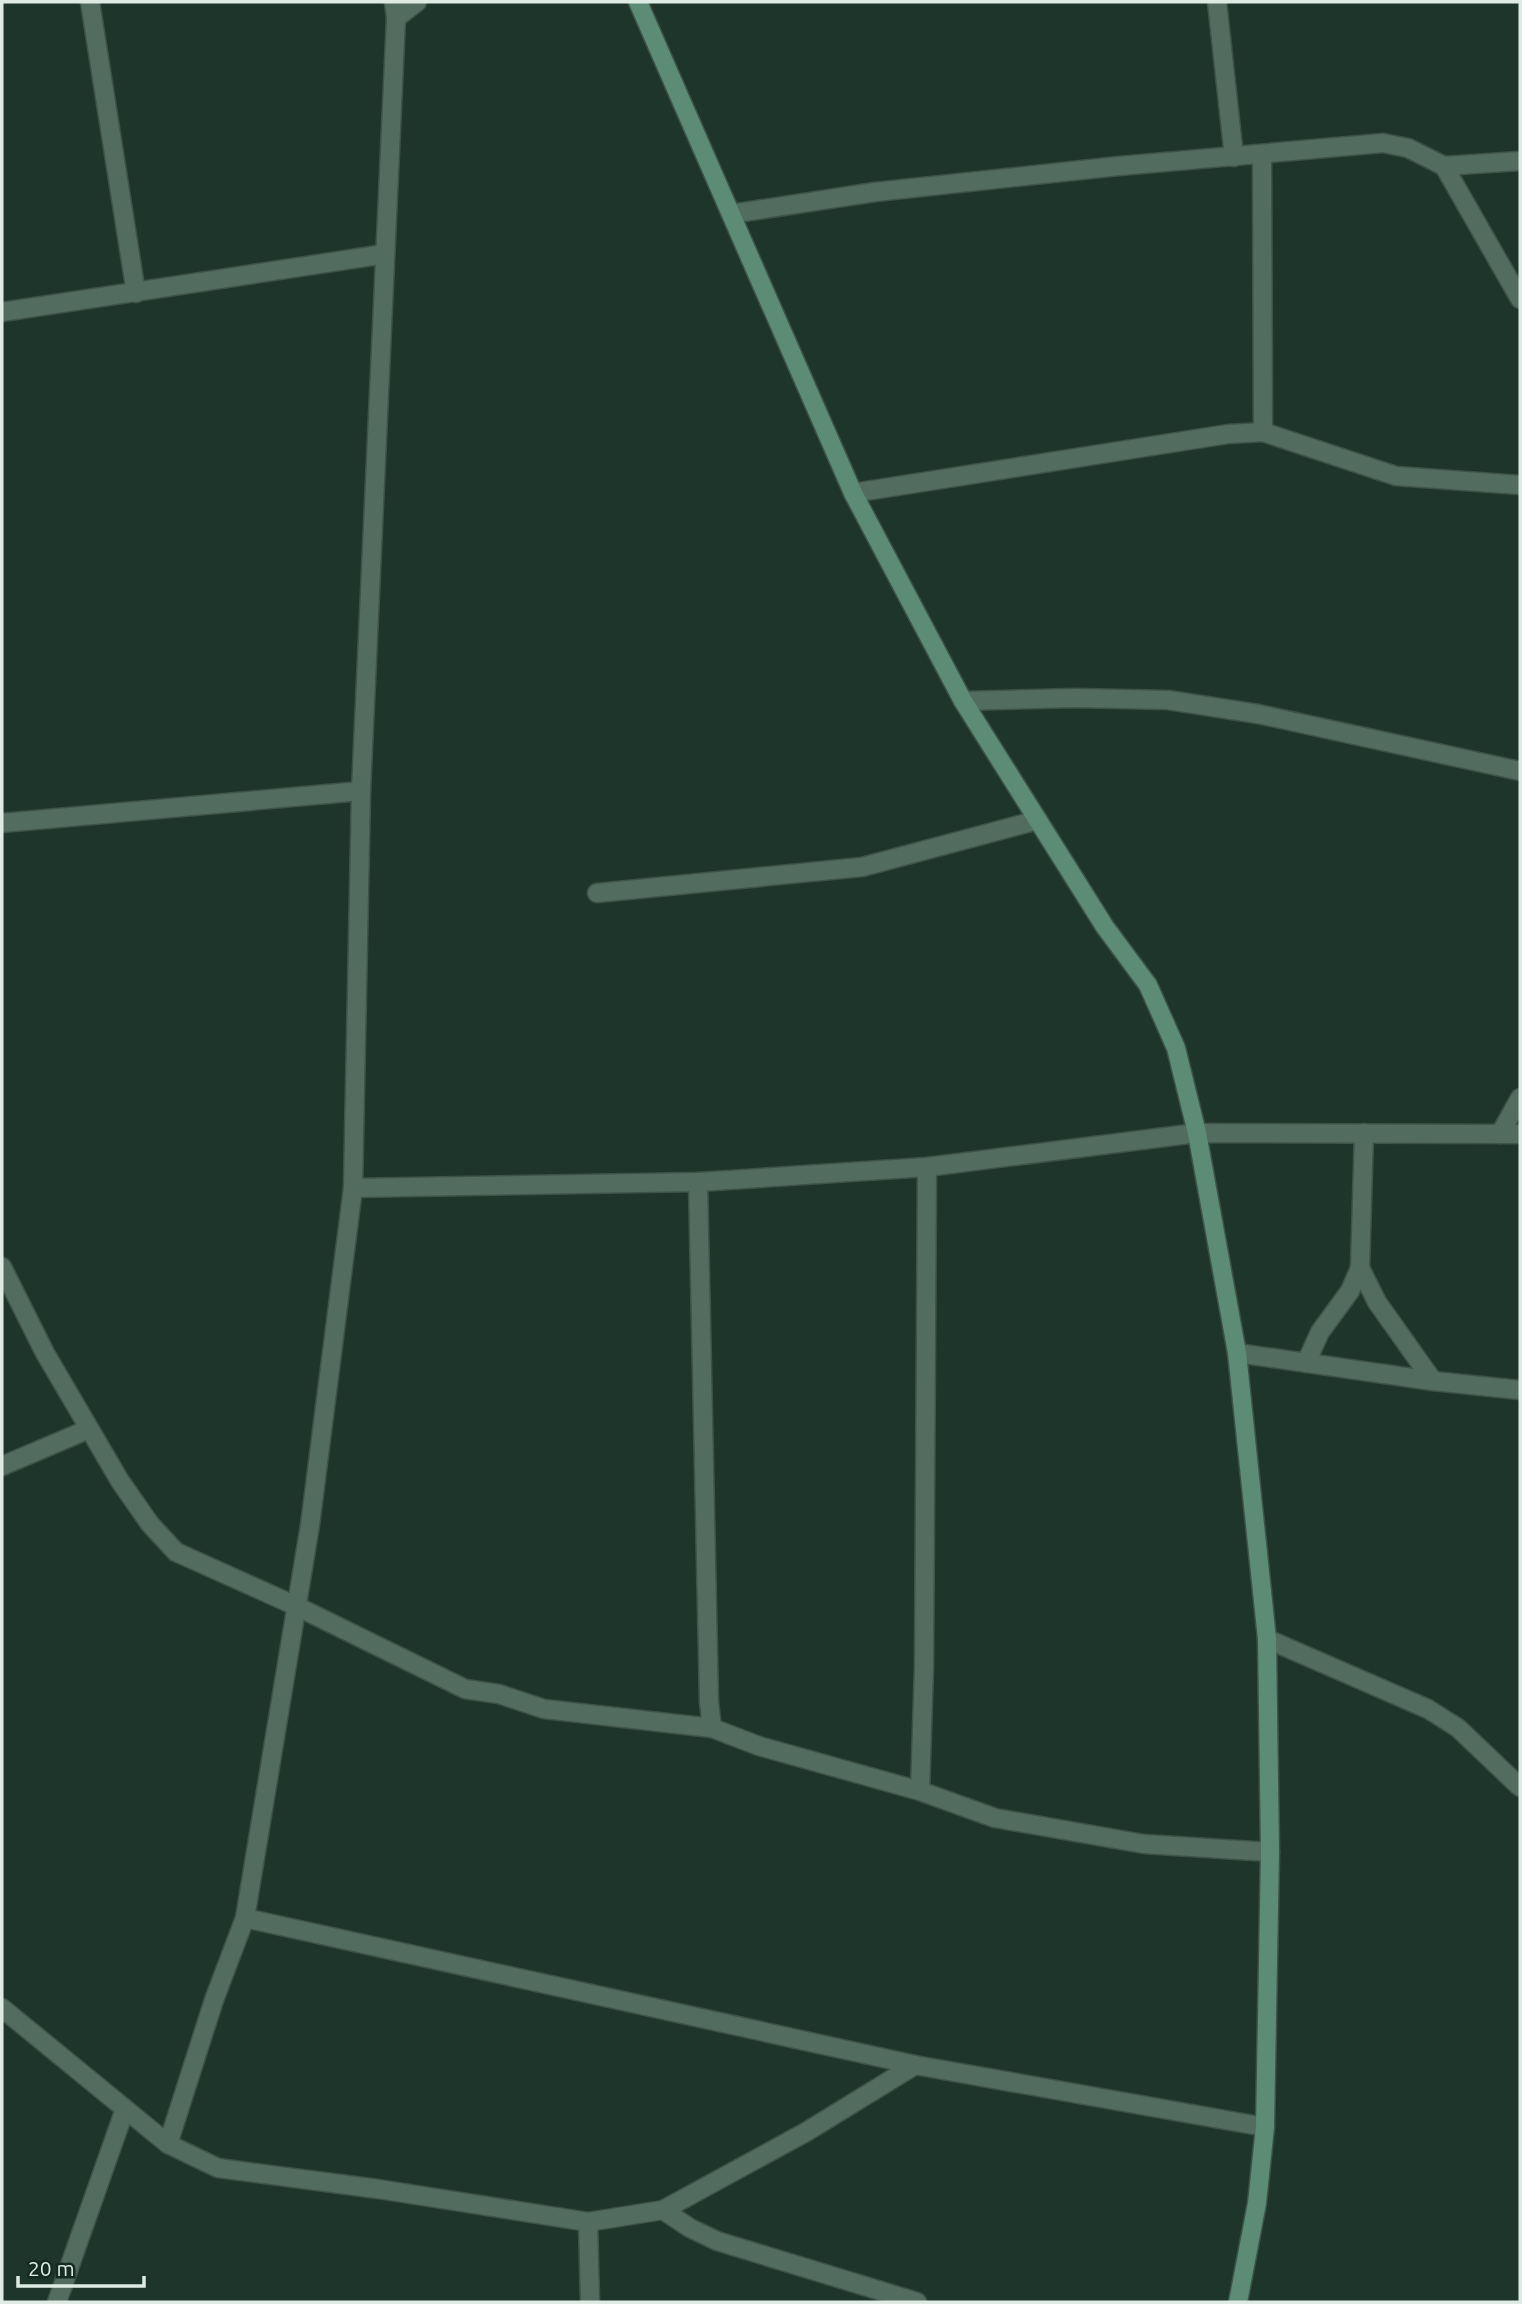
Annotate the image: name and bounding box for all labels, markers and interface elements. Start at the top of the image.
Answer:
scale bar [18,2244,144,2288]
text: 20 m [28,2256,75,2280]

